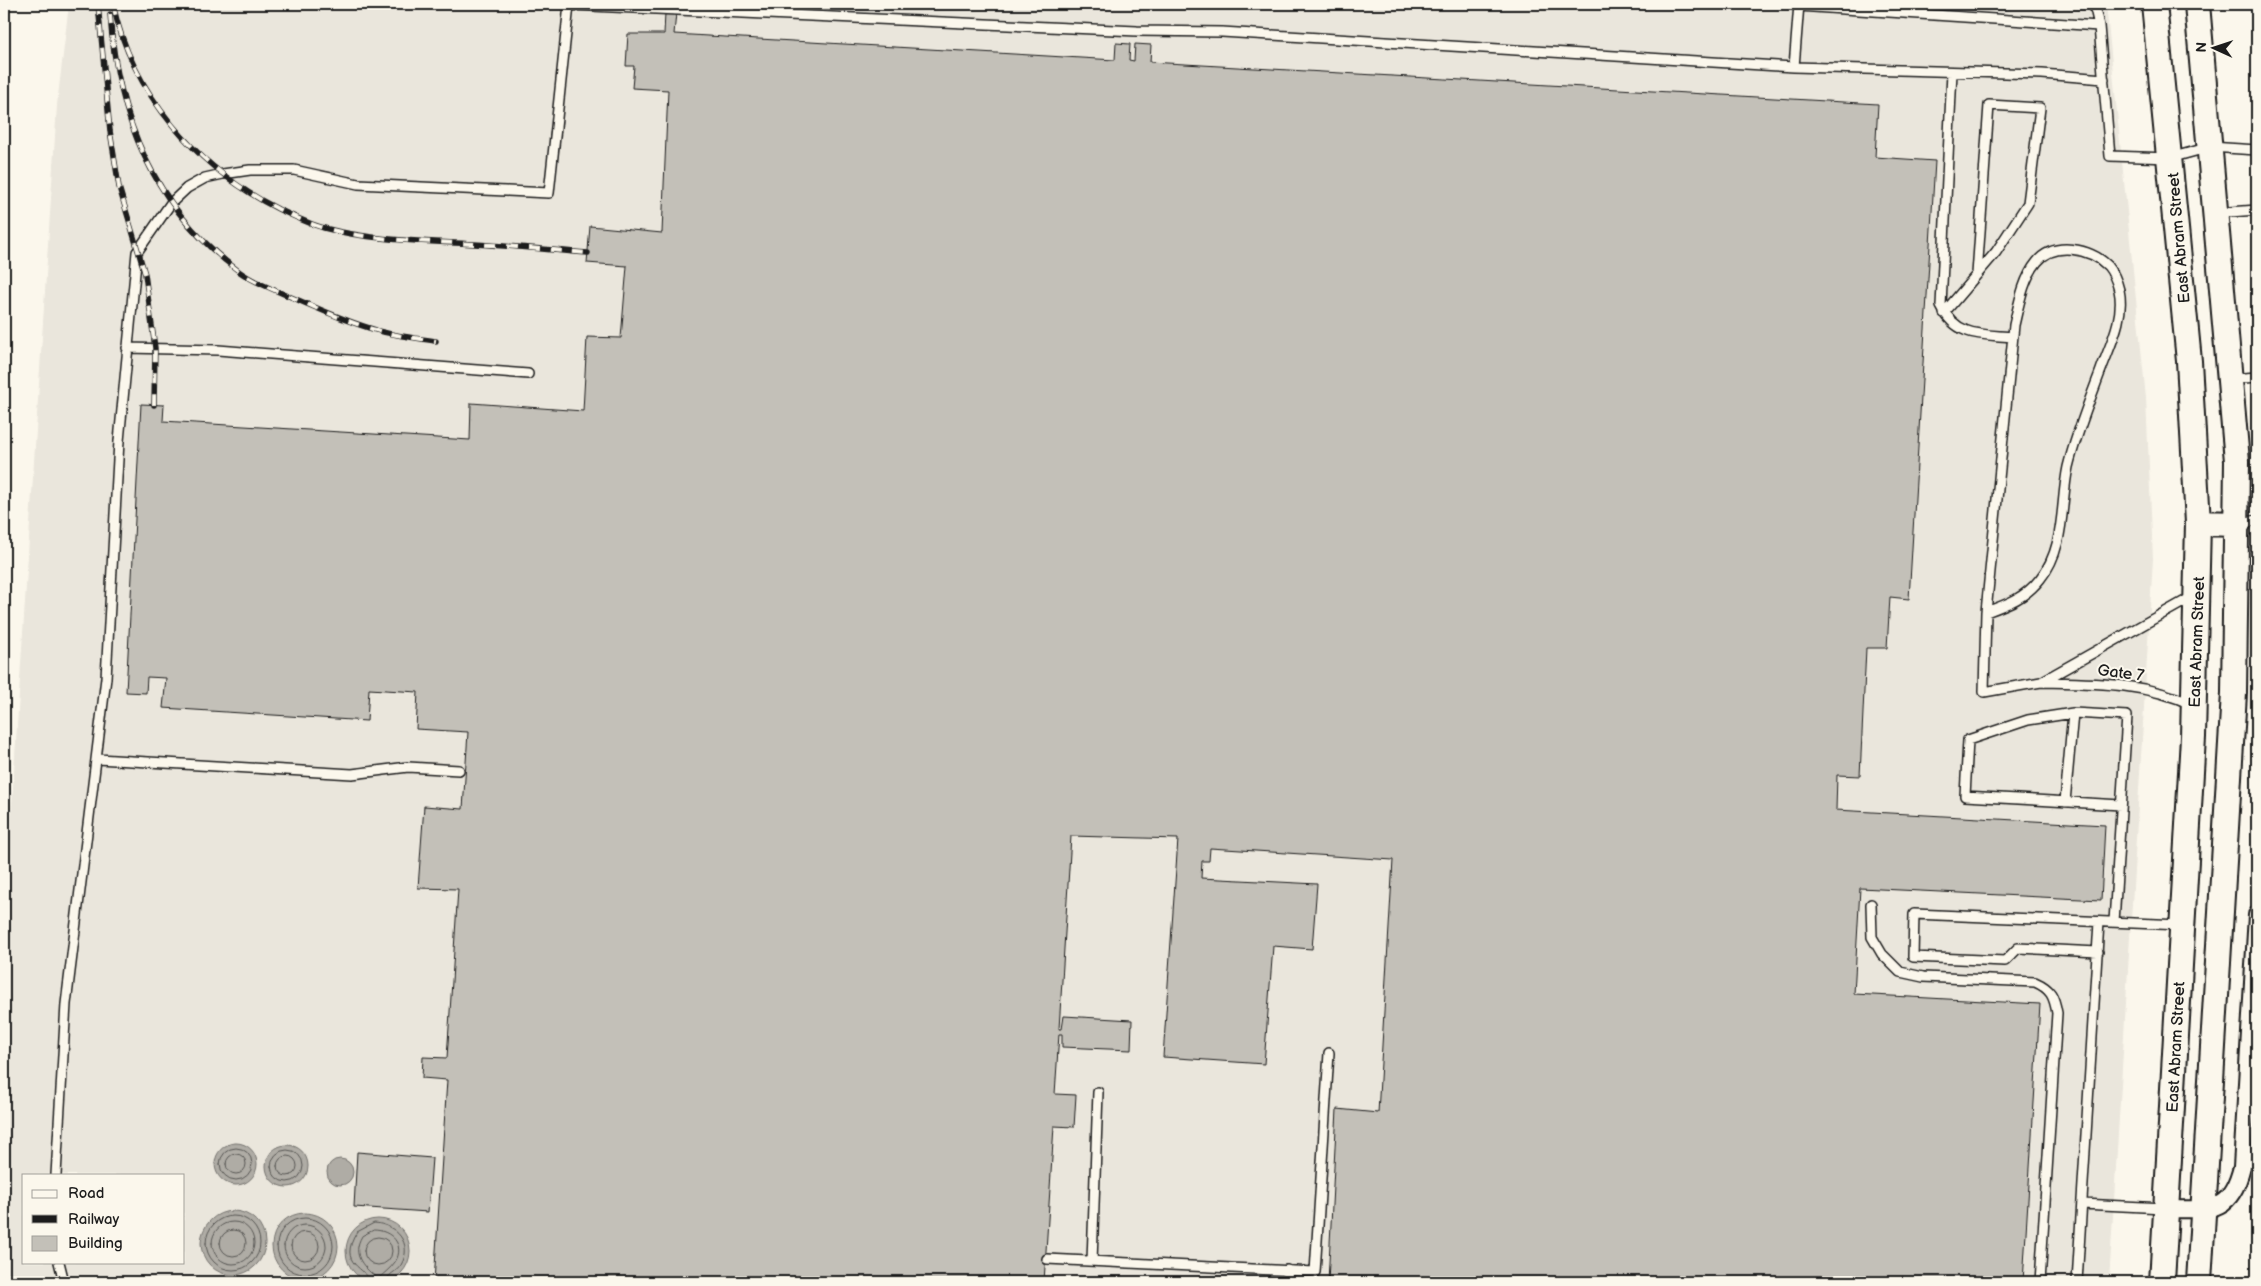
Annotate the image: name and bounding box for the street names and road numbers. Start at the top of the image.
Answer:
street label: East Abram Street [2164,172,2195,304]
street label: East Abram Street [2186,576,2209,708]
street label: Gate 7 [2096,661,2145,686]
street label: East Abram Street [2164,981,2189,1113]

